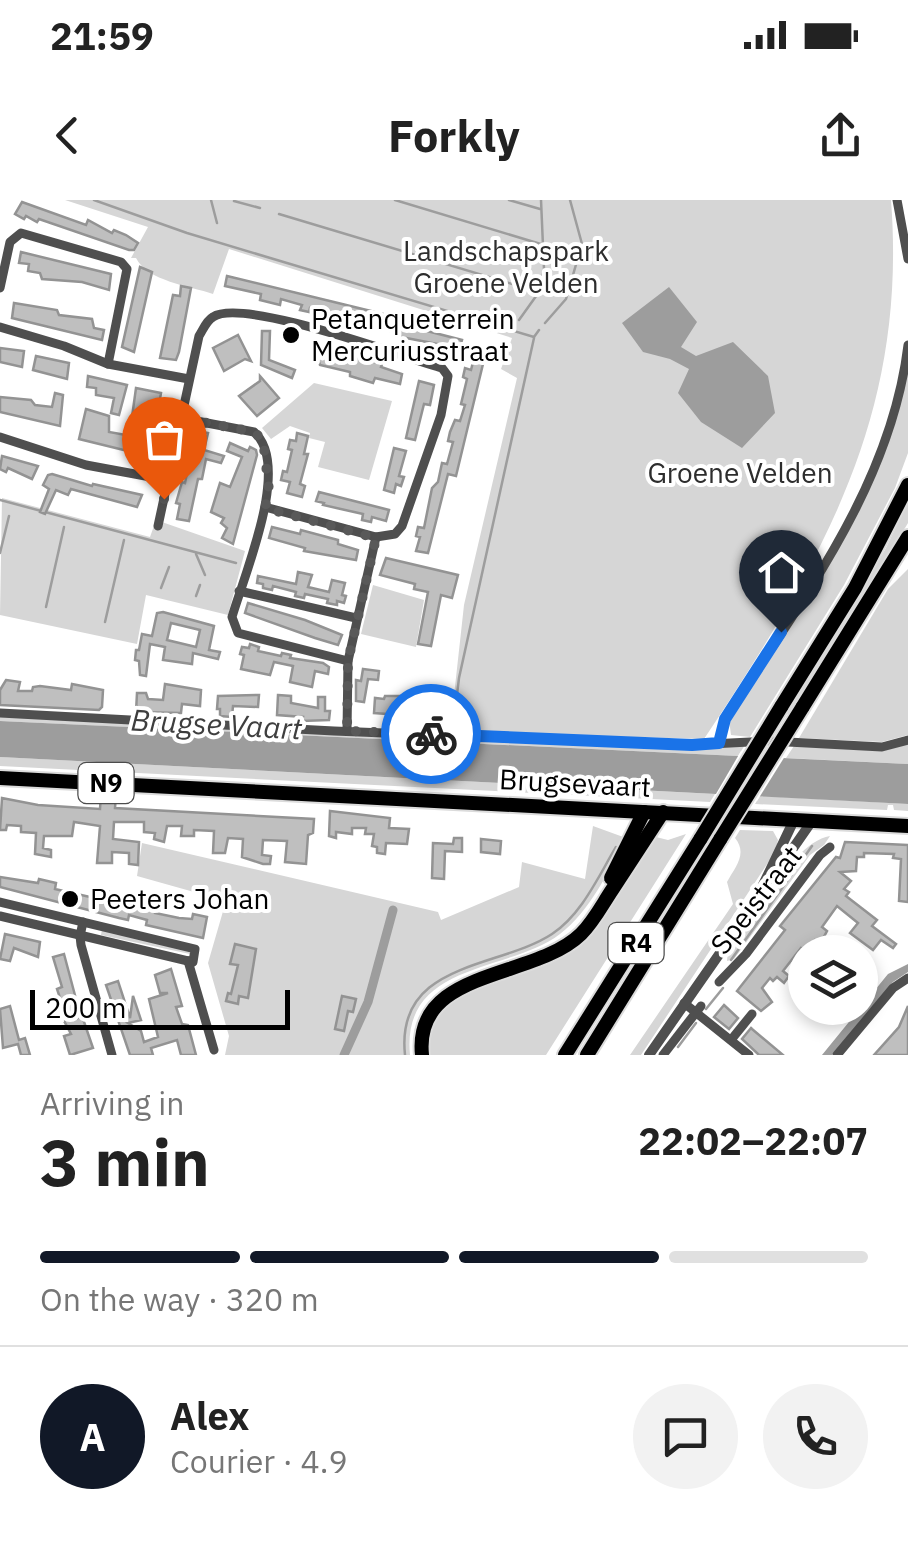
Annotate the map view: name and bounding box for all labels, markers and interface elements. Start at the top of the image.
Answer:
text: 21:59 [50,11,154,60]
text: Forkly [388,106,520,164]
icon: back [40,108,95,163]
icon: share [813,108,868,163]
park label: Landschapspark Groene Velden [403,232,609,301]
place label: Petanqueterrein Mercuriusstraat [311,300,515,369]
marker: Petanqueterrein Mercuriusstraat [280,324,302,346]
pin [122,397,207,500]
icon: bag [137,412,192,467]
park label: Groene Velden [647,454,833,491]
pin [739,530,824,633]
icon: home [754,545,809,600]
courier [381,684,481,784]
water label: Brugse Vaart [130,700,304,748]
icon: bike [404,707,459,762]
street label: Brugsevaart [498,760,652,805]
road number: N9 [78,763,134,803]
street label: Speistraat [702,838,810,962]
place label: Peeters Johan [90,880,269,917]
marker: Peeters Johan [59,888,81,910]
road number: R4 [608,923,664,963]
map controls [788,935,878,1025]
button: layers [788,935,878,1025]
scale bar [30,985,290,1030]
text: 200 m [45,989,126,1026]
text: Arriving in [40,1082,185,1124]
text: 22:02–22:07 [638,1116,868,1165]
text: 3 min [40,1119,210,1204]
text: On the way · 320 m [40,1278,319,1320]
button: chat [633,1384,738,1489]
button: phone [763,1384,868,1489]
text: Alex [170,1391,250,1440]
text: A [79,1412,106,1461]
text: Courier · 4.9 [170,1440,348,1482]

